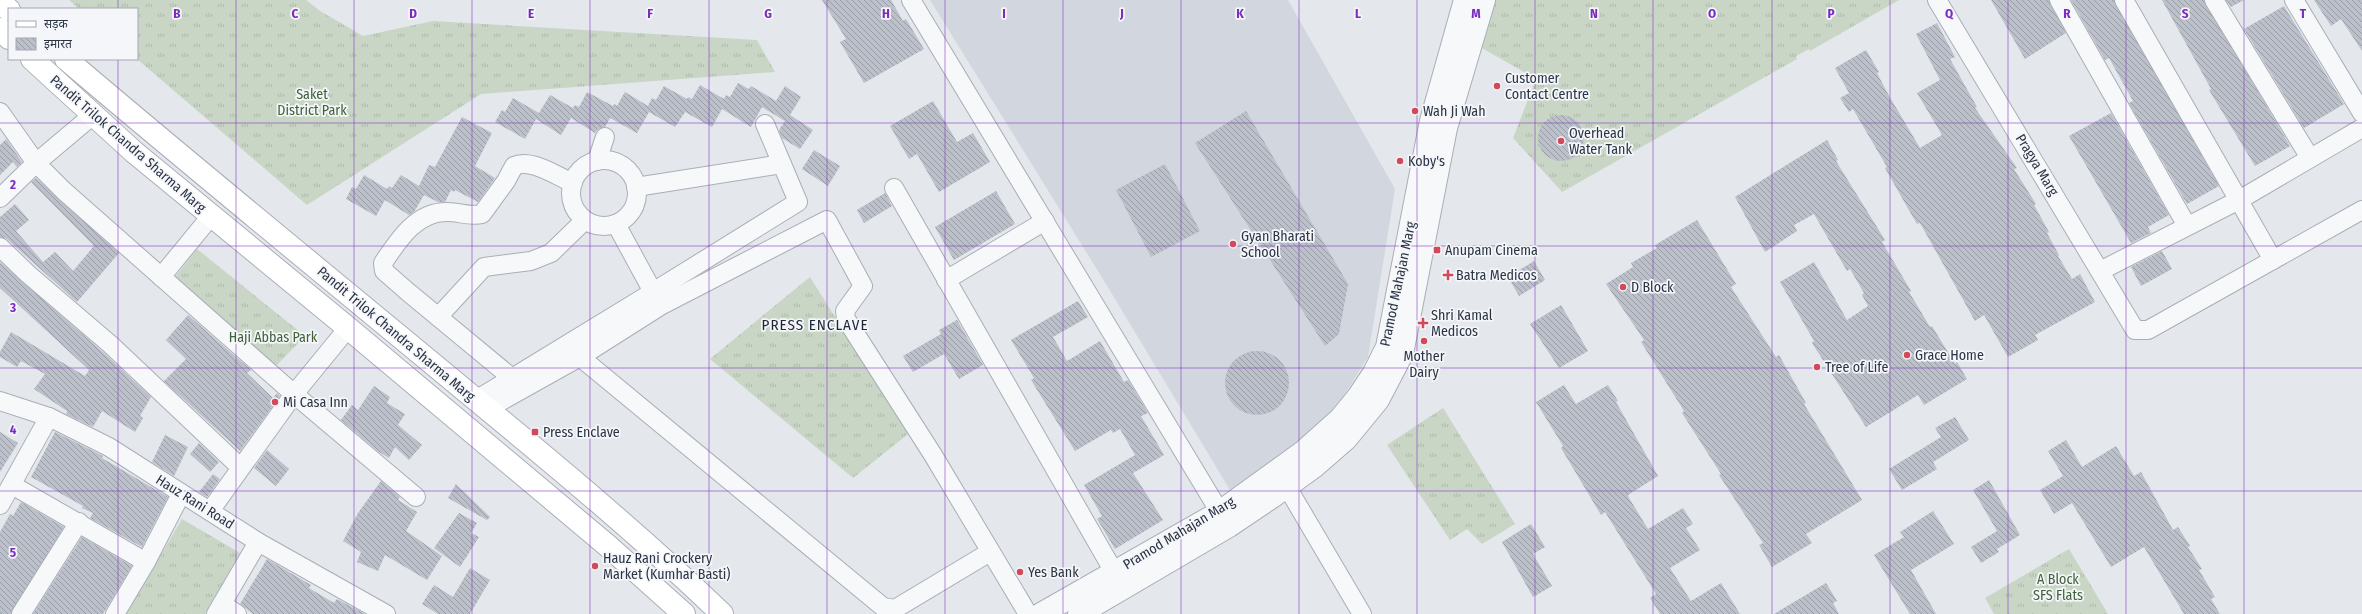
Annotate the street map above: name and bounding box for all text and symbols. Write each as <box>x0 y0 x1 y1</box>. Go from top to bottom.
text: B <box>173 6 181 21</box>
text: C <box>292 6 299 21</box>
text: D <box>409 6 417 21</box>
text: E <box>528 6 534 21</box>
text: F <box>647 6 653 21</box>
text: G <box>764 6 772 21</box>
text: H <box>882 6 890 21</box>
text: I <box>1002 6 1006 21</box>
text: J <box>1119 6 1124 21</box>
text: K <box>1236 6 1244 21</box>
text: L <box>1355 6 1361 21</box>
text: M <box>1471 6 1481 21</box>
text: N <box>1590 6 1598 21</box>
text: O <box>1708 6 1716 21</box>
text: P <box>1827 6 1835 21</box>
text: Q <box>1945 6 1954 21</box>
text: R <box>2063 6 2071 21</box>
text: S <box>2182 6 2189 21</box>
text: T <box>2300 6 2307 21</box>
legend <box>8 8 138 60</box>
text: सड़क <box>44 17 69 31</box>
text: इमारत <box>44 37 73 51</box>
place label: Customer Contact Centre <box>1505 70 1589 103</box>
street label: Pandit Trilok Chandra Sharma Marg <box>47 72 210 217</box>
marker: Customer Contact Centre <box>1492 81 1502 91</box>
park label: Saket District Park <box>277 86 347 119</box>
place label: Wah Ji Wah <box>1423 103 1486 120</box>
marker: Wah Ji Wah <box>1410 106 1420 116</box>
place label: Overhead Water Tank <box>1569 125 1632 158</box>
street label: Pragya Marg <box>2012 131 2062 199</box>
marker: Overhead Water Tank <box>1556 136 1566 146</box>
place label: Koby's <box>1408 153 1445 170</box>
marker: Koby's <box>1395 156 1405 166</box>
text: 2 <box>9 177 16 192</box>
street label: Pramod Mahajan Marg <box>1376 220 1420 348</box>
place label: Gyan Bharati School <box>1241 228 1314 261</box>
marker: Gyan Bharati School <box>1228 239 1238 249</box>
place label: Anupam Cinema <box>1445 242 1538 259</box>
marker: Anupam Cinema <box>1432 245 1442 255</box>
street label: Pandit Trilok Chandra Sharma Marg <box>314 263 479 405</box>
place label: Batra Medicos <box>1456 267 1537 284</box>
marker: Batra Medicos <box>1443 270 1453 280</box>
place label: D Block <box>1631 279 1674 296</box>
marker: D Block <box>1618 282 1628 292</box>
text: 3 <box>9 300 16 315</box>
place label: Shri Kamal Medicos <box>1431 307 1493 340</box>
district label: PRESS ENCLAVE <box>762 316 868 334</box>
marker: Shri Kamal Medicos <box>1418 318 1428 328</box>
park label: Haji Abbas Park <box>229 329 318 346</box>
marker: Mother Dairy <box>1419 336 1429 346</box>
place label: Grace Home <box>1915 347 1984 364</box>
place label: Mother Dairy <box>1403 348 1445 381</box>
marker: Grace Home <box>1902 350 1912 360</box>
place label: Tree of Life <box>1825 359 1888 376</box>
marker: Tree of Life <box>1812 362 1822 372</box>
place label: Mi Casa Inn <box>283 394 348 411</box>
marker: Mi Casa Inn <box>270 397 280 407</box>
text: 4 <box>10 422 17 437</box>
place label: Press Enclave <box>543 424 620 441</box>
marker: Press Enclave <box>530 427 540 437</box>
street label: Hauz Rani Road <box>153 471 237 533</box>
street label: Pramod Mahajan Marg <box>1120 493 1238 573</box>
text: 5 <box>10 545 16 560</box>
place label: Hauz Rani Crockery Market (Kumhar Basti) <box>603 550 730 583</box>
marker: Hauz Rani Crockery Market (Kumhar Basti) <box>590 561 600 571</box>
place label: Yes Bank <box>1028 564 1079 581</box>
marker: Yes Bank <box>1015 567 1025 577</box>
park label: A Block SFS Flats <box>2033 571 2083 604</box>

